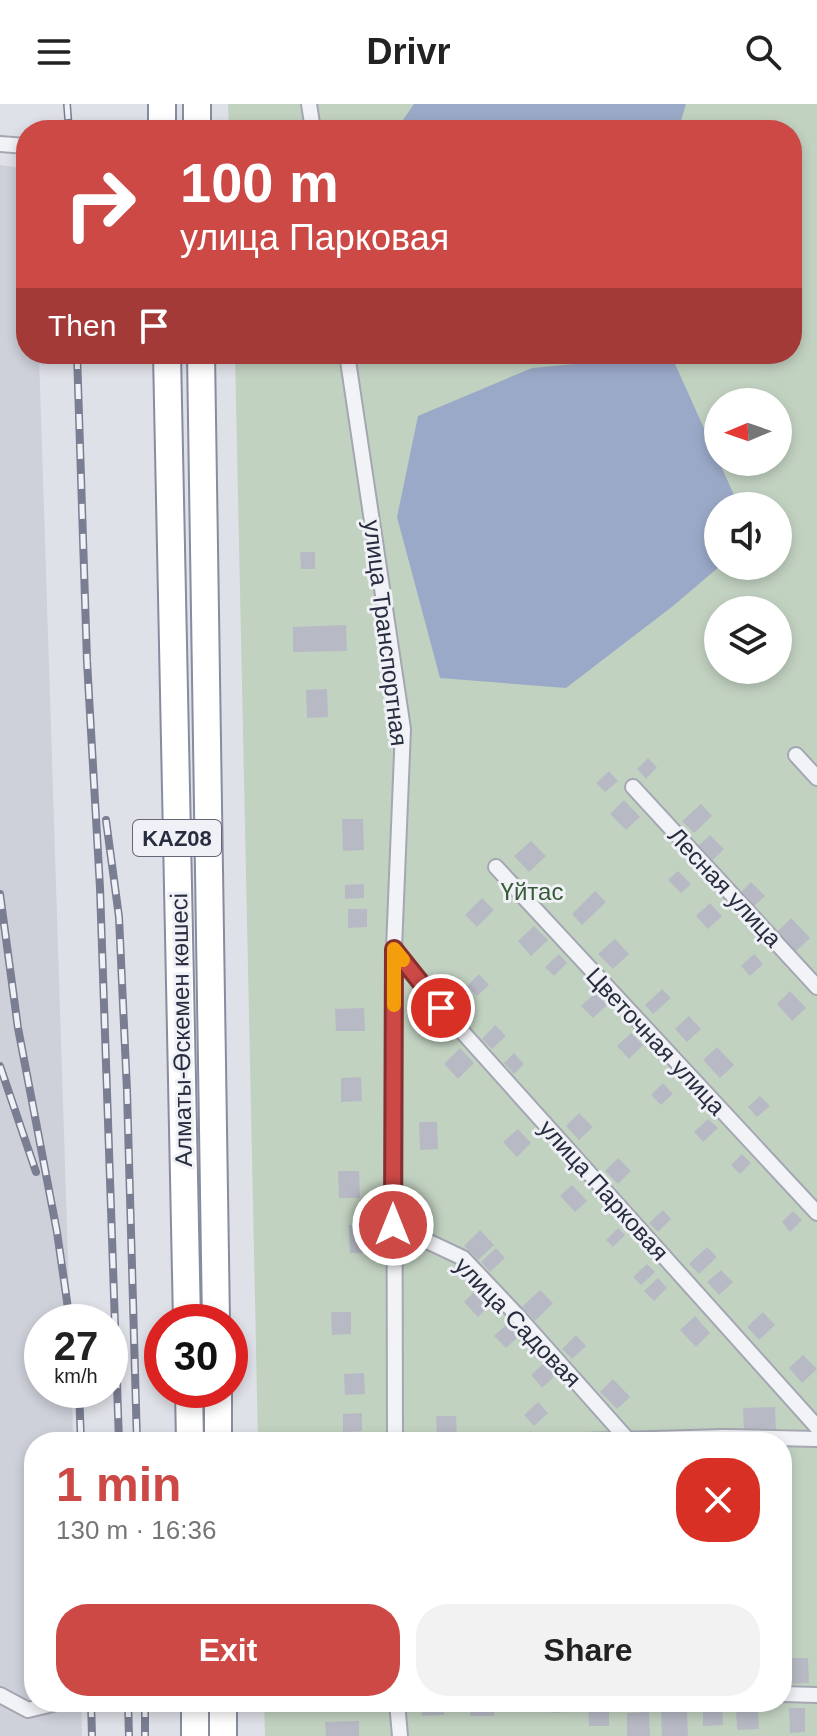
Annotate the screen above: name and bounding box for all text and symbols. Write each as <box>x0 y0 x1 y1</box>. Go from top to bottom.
icon: menu <box>32 30 76 74</box>
icon: search <box>741 30 785 74</box>
text: Drivr <box>366 31 451 72</box>
text: 100 m <box>180 151 339 214</box>
icon: right <box>48 152 152 256</box>
text: улица Парковая <box>180 217 449 258</box>
icon: arrive <box>132 304 176 348</box>
text: Then <box>48 309 116 342</box>
north arrow <box>704 388 792 476</box>
map controls <box>704 388 792 684</box>
button: sound <box>704 492 792 580</box>
street label: улица Транспортная <box>359 518 413 748</box>
button: layers <box>704 596 792 684</box>
road number: KAZ08 <box>133 820 221 856</box>
street label: Лесная улица <box>663 822 788 953</box>
park label: Үйтас <box>501 878 563 905</box>
street label: Алматы-Өскемен көшесі <box>165 893 197 1167</box>
street label: Цветочная улица <box>581 962 731 1121</box>
pin <box>407 974 475 1042</box>
icon: arrive <box>419 986 463 1030</box>
street label: улица Парковая <box>534 1114 674 1266</box>
position arrow <box>351 1183 435 1267</box>
street label: улица Садовая <box>449 1252 587 1392</box>
speed limit sign: 30 <box>144 1304 248 1408</box>
text: 27 <box>54 1324 98 1368</box>
text: km/h <box>54 1365 98 1387</box>
text: 1 min <box>56 1458 181 1511</box>
button: close <box>676 1458 760 1542</box>
text: 130 m · 16:36 <box>56 1515 216 1545</box>
button: Exit <box>56 1604 400 1696</box>
button: Share <box>416 1604 760 1696</box>

